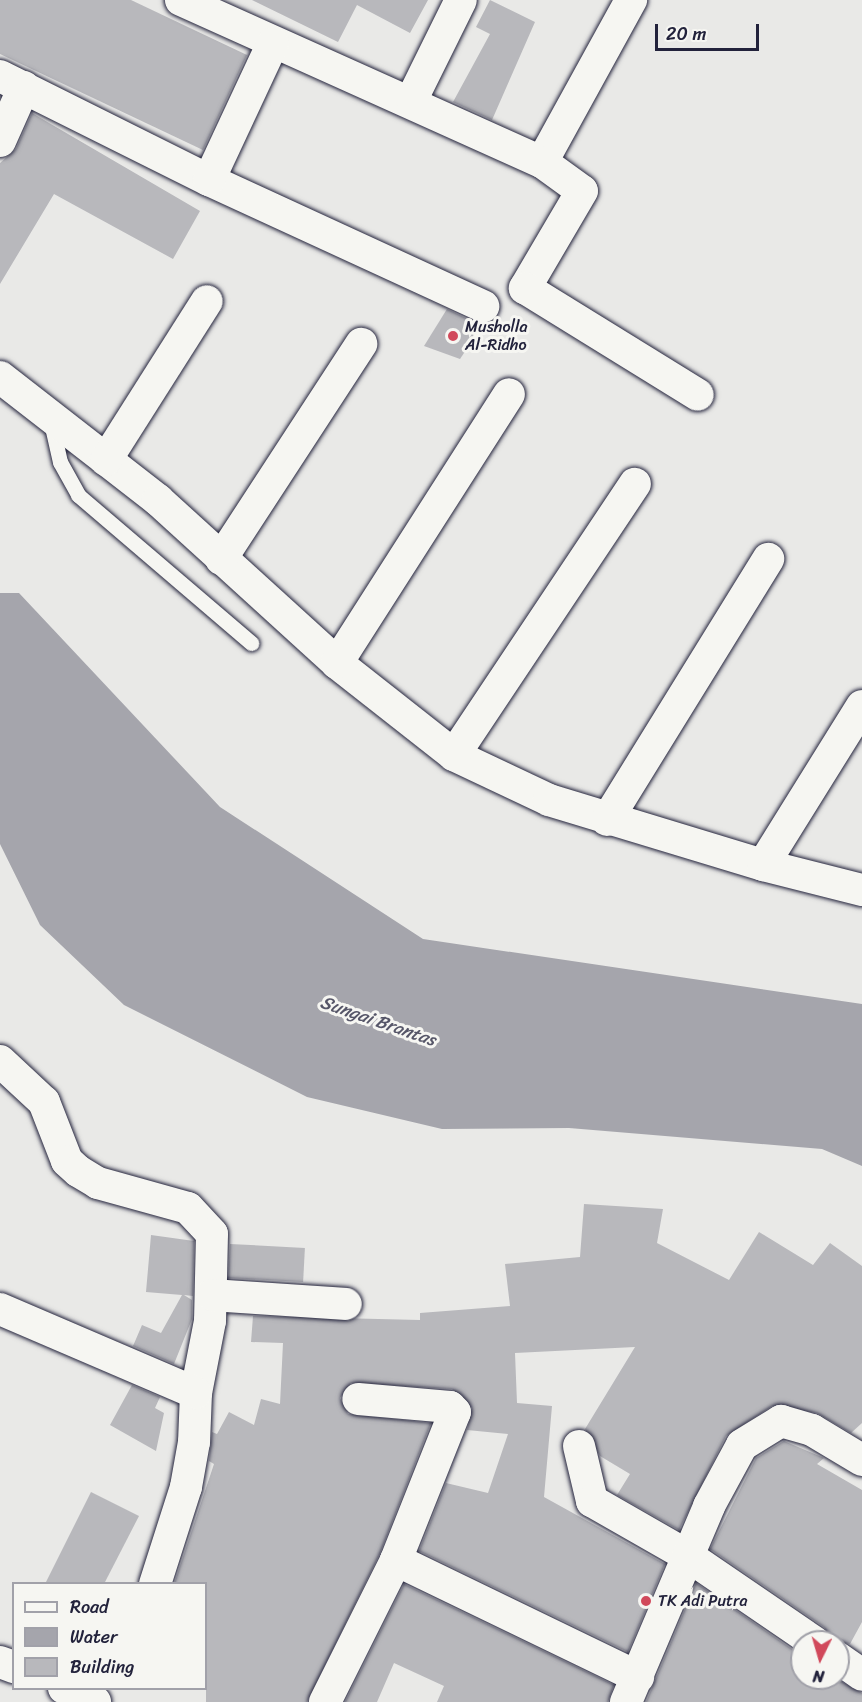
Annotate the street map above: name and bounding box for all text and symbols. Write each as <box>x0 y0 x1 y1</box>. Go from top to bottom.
scale bar <box>658 12 762 50</box>
text: 20 m <box>666 18 706 50</box>
place label: Musholla Al-Ridho <box>465 317 528 355</box>
marker: Musholla Al-Ridho <box>446 329 460 343</box>
water label: Sungai Brantas <box>318 991 438 1051</box>
legend <box>12 1582 207 1690</box>
text: Road <box>70 1591 109 1623</box>
place label: TK Adi Putra <box>658 1591 748 1611</box>
marker: TK Adi Putra <box>639 1594 653 1608</box>
text: Water <box>70 1621 117 1653</box>
north arrow <box>790 1630 850 1690</box>
text: Building <box>70 1651 134 1683</box>
text: N <box>812 1662 825 1691</box>

